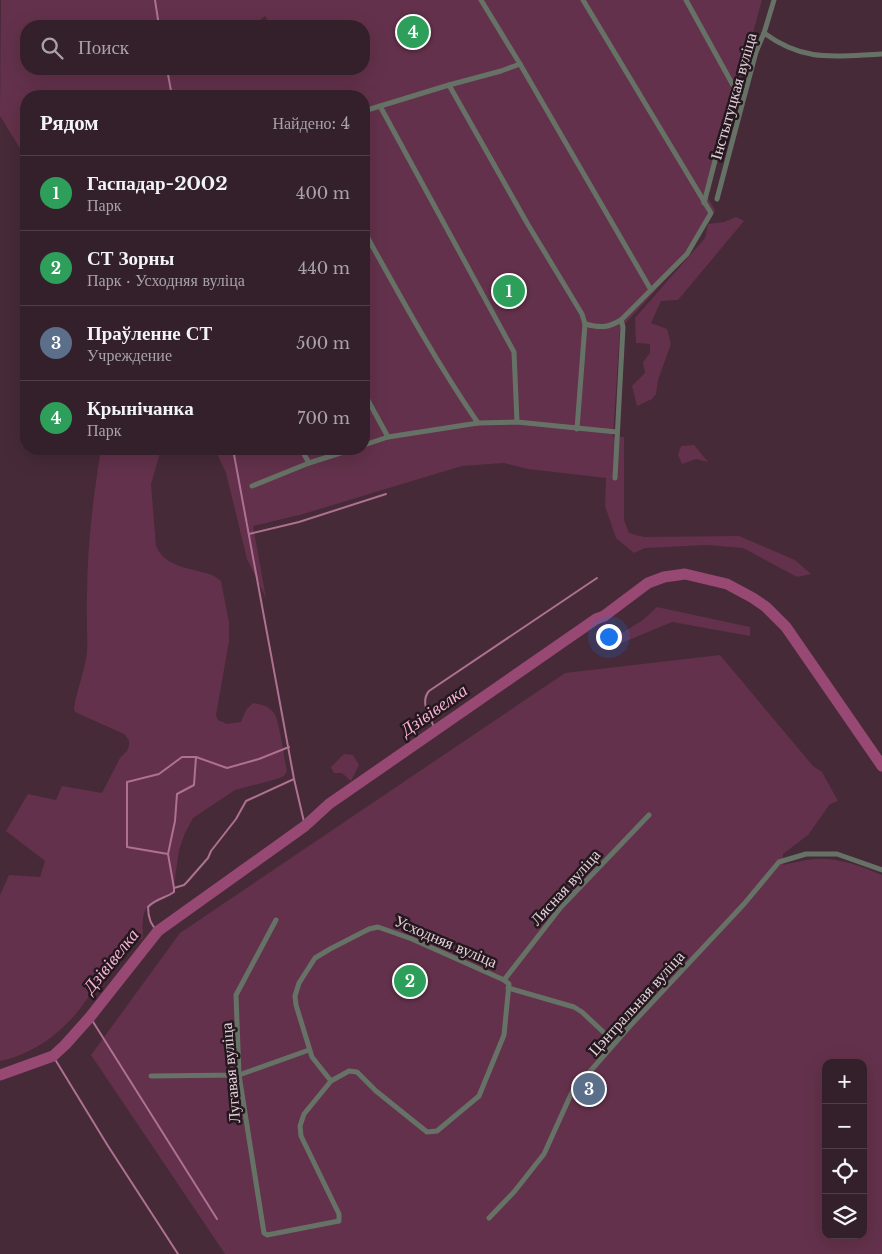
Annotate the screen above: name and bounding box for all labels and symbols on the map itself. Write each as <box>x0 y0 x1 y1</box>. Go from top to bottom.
pin: 4 <box>397 13 429 51</box>
street label: Інстытуцкая вуліца <box>705 30 761 162</box>
pin: 1 <box>493 272 525 310</box>
your location <box>596 624 622 650</box>
water label: Дзівівелка <box>395 679 472 742</box>
street label: Лясная вуліца <box>526 845 604 929</box>
street label: Усходняя вуліца <box>392 910 500 972</box>
water label: Дзівівелка <box>77 924 144 999</box>
street label: Цэнтральная вуліца <box>583 946 689 1060</box>
pin: 2 <box>394 962 426 1000</box>
street label: Лугавая вуліца <box>216 1022 244 1124</box>
pin: 3 <box>573 1070 605 1108</box>

